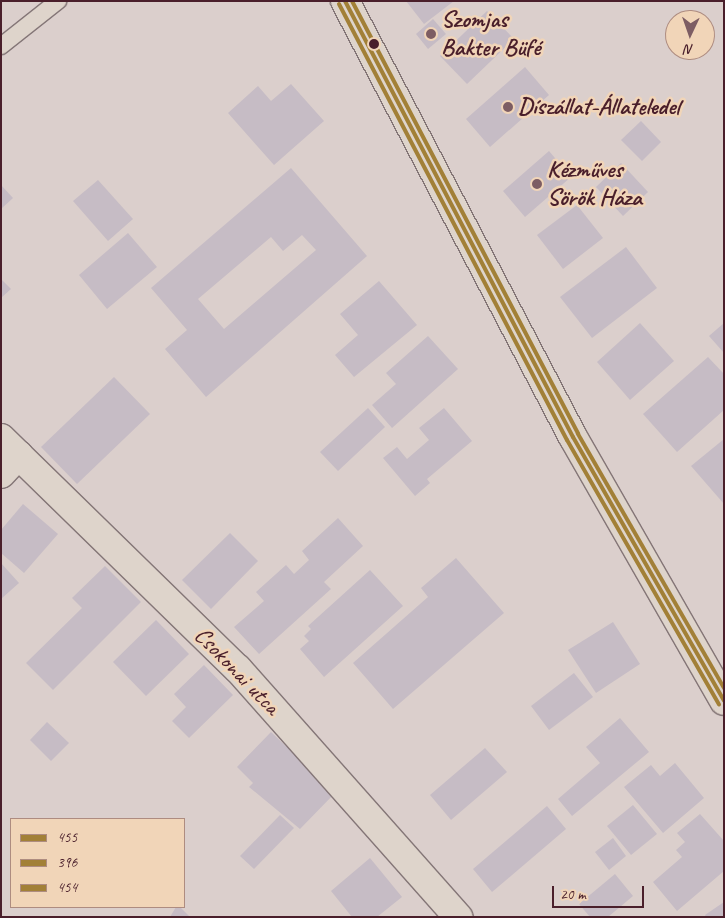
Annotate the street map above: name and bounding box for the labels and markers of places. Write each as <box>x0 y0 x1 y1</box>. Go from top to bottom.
place label: Szomjas Bakter Büfé <box>441 6 540 62</box>
marker: Szomjas Bakter Büfé <box>425 28 437 40</box>
unlabelled marker <box>369 39 379 49</box>
place label: Díszállat-Állateledel <box>518 93 680 121</box>
marker: Díszállat-Állateledel <box>502 101 514 113</box>
place label: Kézműves Sörök Háza <box>547 156 642 212</box>
marker: Kézműves Sörök Háza <box>531 178 543 190</box>

